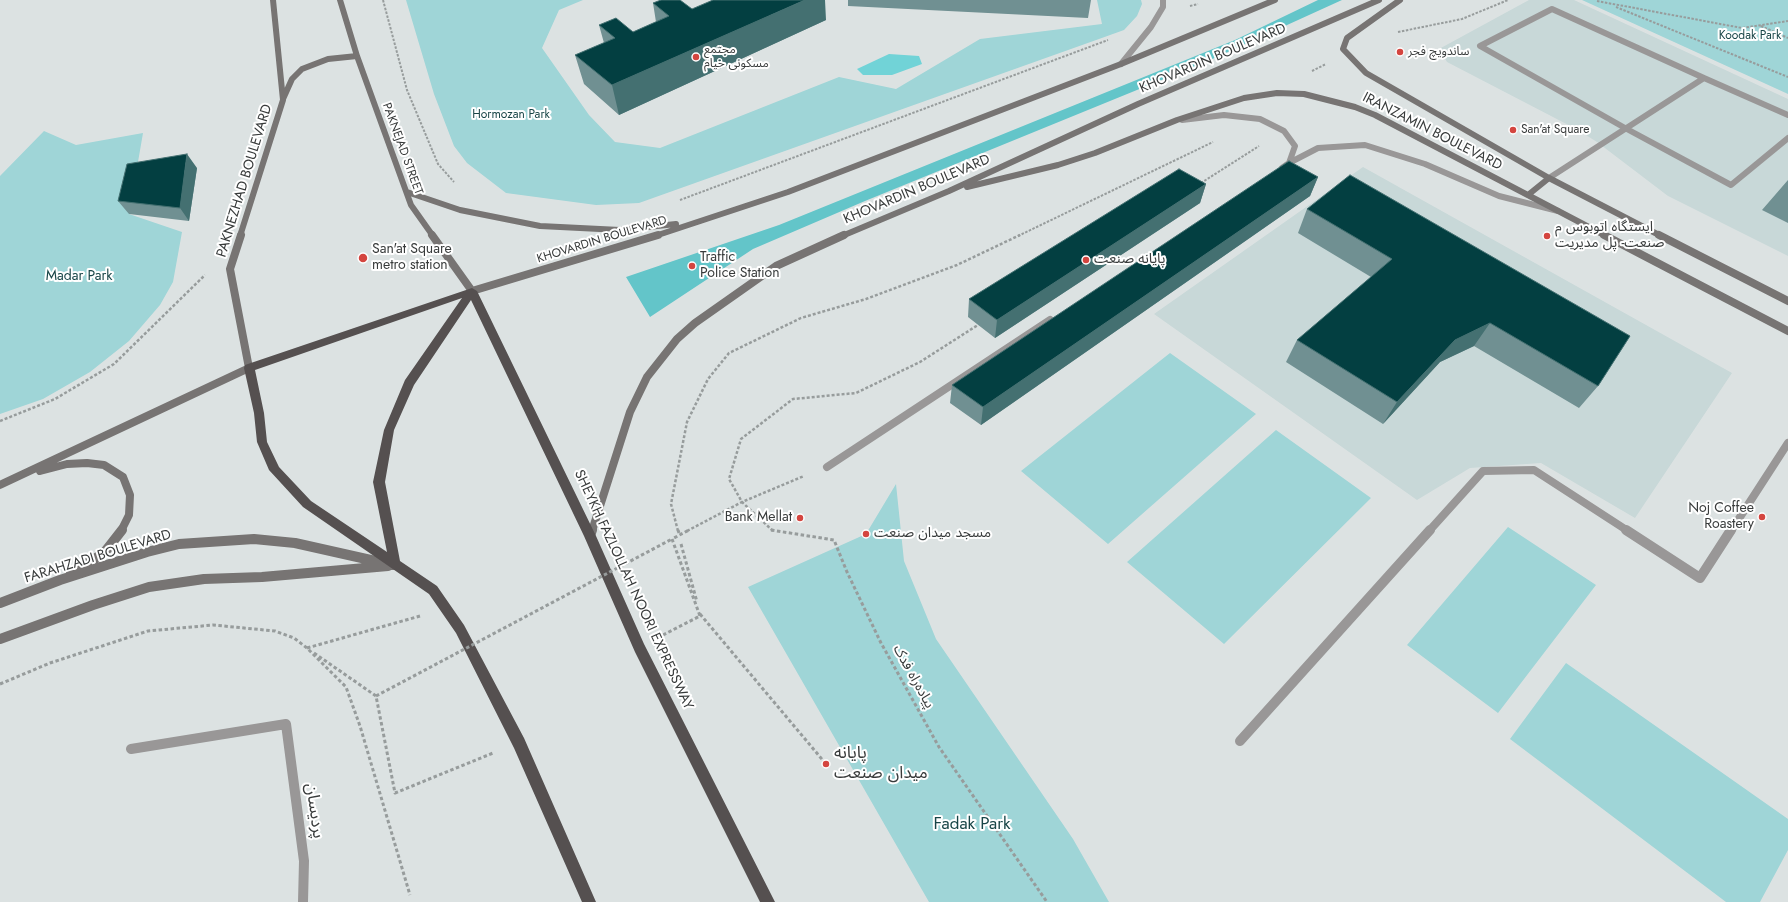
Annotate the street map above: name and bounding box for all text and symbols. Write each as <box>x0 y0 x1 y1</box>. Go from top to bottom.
street label: KHOVARDIN BOULEVARD <box>1137 20 1289 98</box>
park label: Koodak Park <box>1719 29 1781 43</box>
place label: مجتمع مسکونی خیام <box>704 43 769 71</box>
place label: ساندویچ فجر <box>1408 45 1469 59</box>
marker: ساندویچ فجر <box>1395 47 1405 57</box>
marker: مجتمع مسکونی خیام <box>691 52 701 62</box>
street label: IRANZAMIN BOULEVARD <box>1360 90 1504 174</box>
street label: PAKNEJAD STREET <box>379 101 425 197</box>
street label: PAKNEZHAD BOULEVARD <box>214 102 276 260</box>
park label: Hormozan Park <box>472 108 550 122</box>
place label: San'at Square <box>1521 123 1589 137</box>
marker: San'at Square <box>1508 125 1518 135</box>
street label: KHOVARDIN BOULEVARD <box>841 151 993 229</box>
street label: KHOVARDIN BOULEVARD <box>535 213 669 267</box>
place label: ایستگاه اتوبوس م صنعت- پل مدیریت <box>1555 220 1664 252</box>
marker: ایستگاه اتوبوس م صنعت- پل مدیریت <box>1542 231 1552 241</box>
place label: San'at Square metro station <box>372 242 452 274</box>
place label: Traffic Police Station <box>700 250 780 282</box>
marker: San'at Square metro station <box>357 252 369 264</box>
place label: پایانه صنعت <box>1094 252 1165 268</box>
marker: پایانه صنعت <box>1081 255 1091 265</box>
marker: Traffic Police Station <box>687 261 697 271</box>
park label: Madar Park <box>46 269 112 285</box>
street label: SHEYKH FAZLOLLAH NOORI EXPRESSWAY <box>570 467 696 713</box>
place label: Noj Coffee Roastery <box>1688 501 1754 534</box>
place label: Bank Mellat <box>725 510 792 526</box>
marker: Noj Coffee Roastery <box>1757 512 1767 522</box>
marker: Bank Mellat <box>795 513 805 523</box>
place label: مسجد میدان صنعت <box>874 526 991 542</box>
street label: FARAHZADI BOULEVARD <box>23 527 173 587</box>
marker: مسجد میدان صنعت <box>861 529 871 539</box>
street label: پیاده‌راه فدک <box>889 642 937 712</box>
place label: پایانه میدان صنعت <box>834 744 928 784</box>
marker: پایانه میدان صنعت <box>821 759 831 769</box>
street label: پردیسان <box>300 782 328 840</box>
park label: Fadak Park <box>934 815 1010 835</box>

